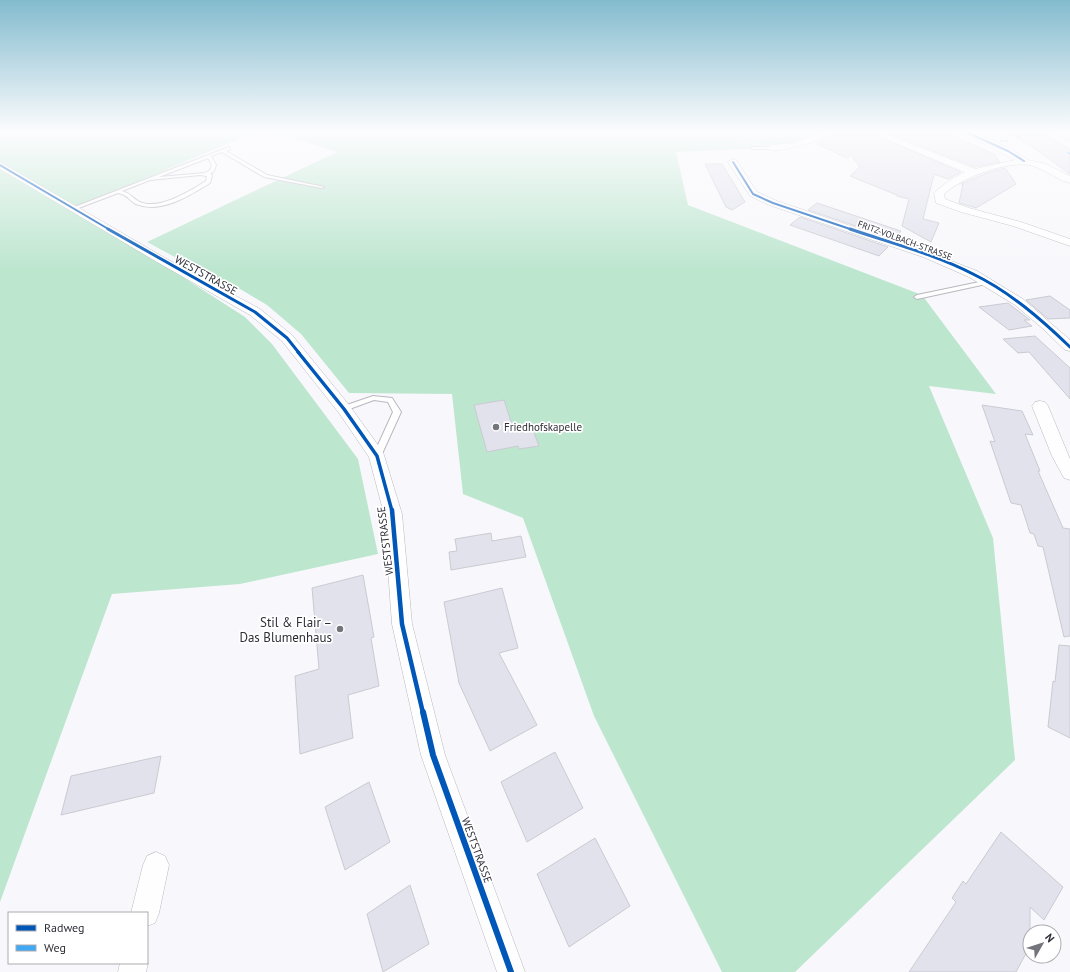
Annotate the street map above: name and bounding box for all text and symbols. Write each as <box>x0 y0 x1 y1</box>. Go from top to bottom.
street label: FRITZ-VOLBACH-STRASSE <box>856 218 954 262</box>
street label: WESTSTRASSE <box>172 252 240 298</box>
place label: Friedhofskapelle <box>504 420 582 434</box>
marker: Friedhofskapelle <box>491 422 501 432</box>
street label: WESTSTRASSE <box>374 506 396 576</box>
place label: Stil & Flair – Das Blumenhaus <box>239 614 332 646</box>
marker: Stil & Flair – Das Blumenhaus <box>335 624 345 634</box>
street label: WESTSTRASSE <box>459 815 495 885</box>
legend <box>8 912 148 964</box>
text: Radweg <box>44 920 85 935</box>
north arrow <box>1022 924 1062 964</box>
text: N <box>1042 930 1057 945</box>
text: Weg <box>44 940 66 955</box>

